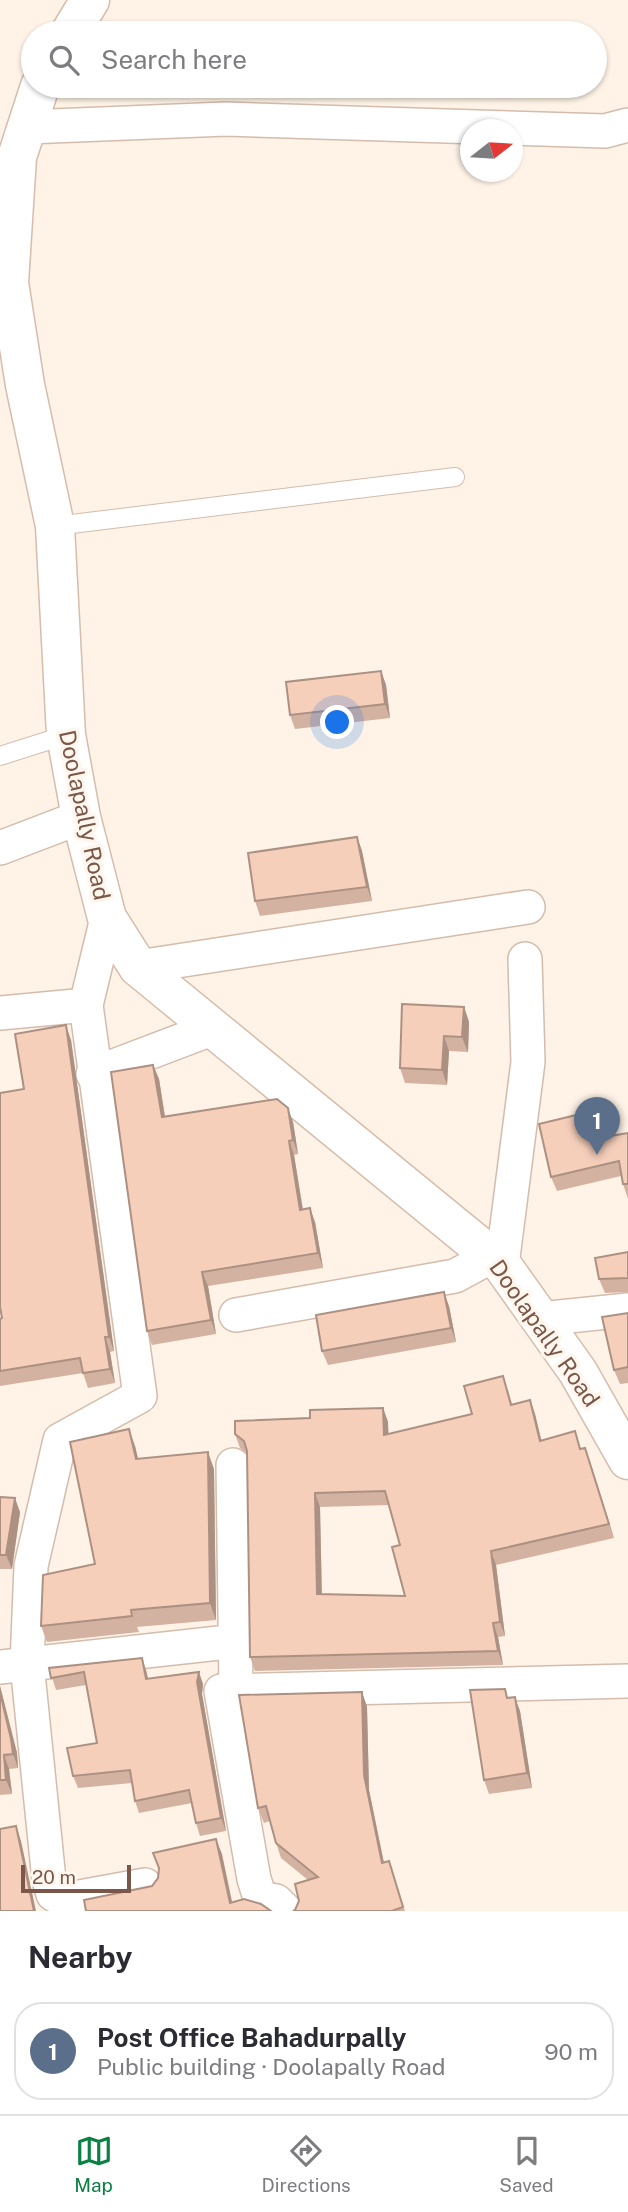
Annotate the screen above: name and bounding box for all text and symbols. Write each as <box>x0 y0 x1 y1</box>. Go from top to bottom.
search box <box>21 21 607 98</box>
icon: search <box>45 41 83 79</box>
text: Search here <box>101 44 247 75</box>
north arrow <box>460 119 523 182</box>
your location <box>320 705 354 739</box>
street label: Doolapally Road <box>54 727 116 903</box>
pin: 1 <box>574 1097 620 1155</box>
street label: Doolapally Road <box>484 1254 606 1412</box>
scale bar <box>21 1862 131 1894</box>
text: 20 m <box>32 1866 76 1888</box>
text: Nearby <box>28 1939 132 1975</box>
text: Post Office Bahadurpally <box>97 2022 407 2053</box>
text: 1 <box>48 2038 58 2065</box>
text: 90 m <box>544 2038 598 2065</box>
text: Public building · Doolapally Road <box>97 2053 446 2080</box>
tab: Map <box>74 2132 113 2196</box>
tab: Directions <box>261 2132 351 2196</box>
tab: Saved <box>499 2132 554 2196</box>

